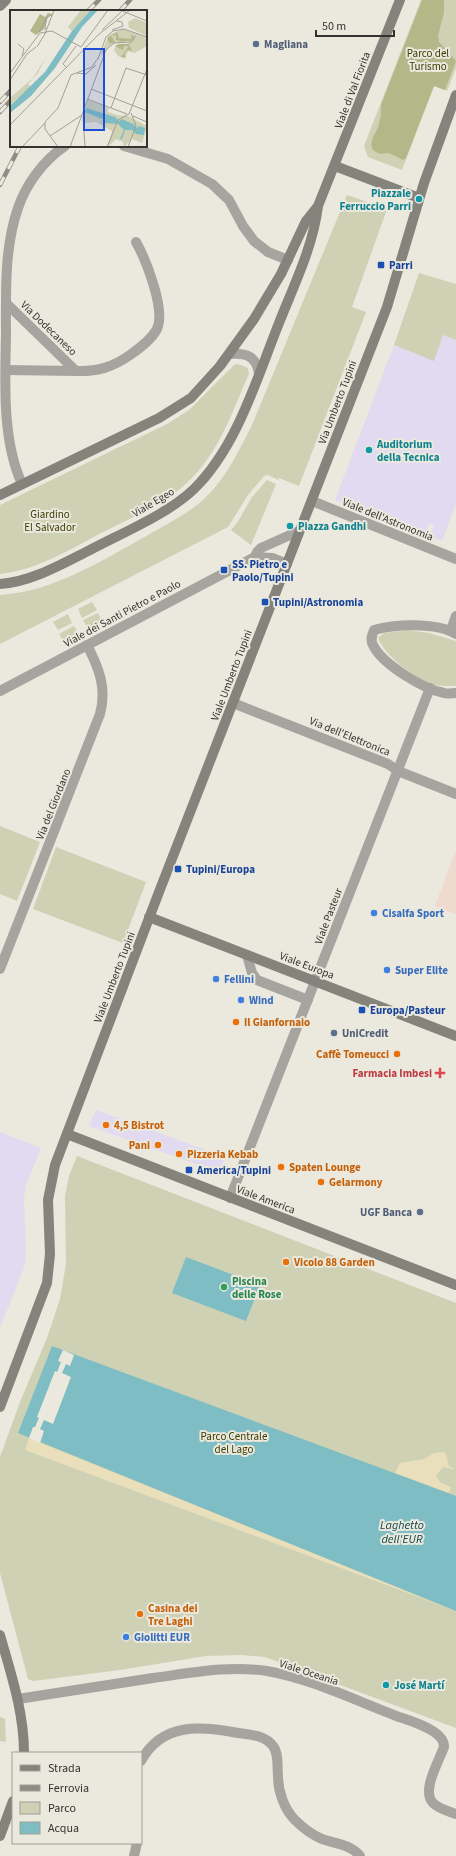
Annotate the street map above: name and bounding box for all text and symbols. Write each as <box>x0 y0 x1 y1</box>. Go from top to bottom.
inset map <box>10 10 147 147</box>
scale bar <box>316 12 394 38</box>
text: 50 m <box>322 18 346 35</box>
place label: Magliana <box>264 37 308 52</box>
marker: Magliana <box>251 39 261 49</box>
park label: Parco del Turismo <box>407 46 449 74</box>
street label: Viale di Val Fiorita <box>331 50 374 131</box>
place label: Piazzale Ferruccio Parri <box>340 186 411 214</box>
marker: Piazzale Ferruccio Parri <box>414 194 424 204</box>
place label: Parri <box>389 258 413 273</box>
marker: Parri <box>376 260 386 270</box>
street label: Via Dodecaneso <box>17 298 80 359</box>
street label: Via Umberto Tupini <box>315 358 360 446</box>
place label: Auditorium della Tecnica <box>376 437 440 465</box>
marker: Auditorium della Tecnica <box>364 445 374 455</box>
street label: Viale Egeo <box>129 484 177 521</box>
street label: Viale dell'Astronomia <box>340 494 436 545</box>
park label: Giardino El Salvador <box>24 507 76 535</box>
place label: Piazza Gandhi <box>298 519 366 534</box>
marker: Piazza Gandhi <box>285 521 295 531</box>
place label: SS. Pietro e Paolo/Tupini <box>232 557 294 585</box>
marker: SS. Pietro e Paolo/Tupini <box>219 565 229 575</box>
street label: Viale dei Santi Pietro e Paolo <box>61 576 183 651</box>
place label: Tupini/Astronomia <box>273 595 363 610</box>
marker: Tupini/Astronomia <box>260 597 270 607</box>
street label: Viale Umberto Tupini <box>207 627 256 723</box>
street label: Via dell'Elettronica <box>307 713 393 760</box>
street label: Via del Giordano <box>32 766 75 842</box>
place label: Tupini/Europa <box>186 862 255 877</box>
marker: Tupini/Europa <box>173 864 183 874</box>
street label: Viale Pasteur <box>311 886 346 946</box>
place label: Cisalfa Sport <box>382 906 445 921</box>
marker: Cisalfa Sport <box>369 908 379 918</box>
street label: Viale Umberto Tupini <box>90 929 139 1025</box>
street label: Viale Europa <box>277 948 336 983</box>
place label: Super Elite <box>395 963 448 978</box>
marker: Super Elite <box>382 965 392 975</box>
place label: Fellini <box>224 972 254 987</box>
marker: Fellini <box>211 974 221 984</box>
place label: Wind <box>249 993 274 1008</box>
marker: Wind <box>236 995 246 1005</box>
place label: Europa/Pasteur <box>370 1003 446 1018</box>
marker: Europa/Pasteur <box>357 1005 367 1015</box>
place label: Il Gianfornaio <box>244 1015 310 1030</box>
marker: Il Gianfornaio <box>231 1017 241 1027</box>
place label: UniCredit <box>342 1026 389 1041</box>
marker: UniCredit <box>329 1028 339 1038</box>
place label: Caffè Tomeucci <box>316 1047 389 1062</box>
marker: Caffè Tomeucci <box>392 1049 402 1059</box>
place label: Farmacia Imbesi <box>352 1066 432 1081</box>
marker: Farmacia Imbesi <box>435 1068 445 1078</box>
place label: 4,5 Bistrot <box>114 1118 165 1133</box>
marker: 4,5 Bistrot <box>101 1120 111 1130</box>
place label: Pani <box>129 1138 150 1153</box>
marker: Pani <box>153 1140 163 1150</box>
place label: Pizzeria Kebab <box>187 1147 258 1162</box>
marker: Pizzeria Kebab <box>174 1149 184 1159</box>
place label: Spaten Lounge <box>289 1160 361 1175</box>
marker: Spaten Lounge <box>276 1162 286 1172</box>
place label: America/Tupini <box>196 1163 271 1178</box>
marker: America/Tupini <box>184 1165 194 1175</box>
place label: Gelarmony <box>329 1175 383 1190</box>
marker: Gelarmony <box>316 1177 326 1187</box>
street label: Viale America <box>234 1181 297 1218</box>
place label: UGF Banca <box>360 1205 412 1220</box>
marker: UGF Banca <box>415 1207 425 1217</box>
place label: Vicolo 88 Garden <box>293 1255 375 1270</box>
marker: Vicolo 88 Garden <box>281 1257 291 1267</box>
place label: Piscina delle Rose <box>232 1274 282 1302</box>
marker: Piscina delle Rose <box>219 1282 229 1292</box>
park label: Parco Centrale del Lago <box>201 1429 268 1457</box>
water label: Laghetto dell'EUR <box>380 1517 424 1548</box>
place label: Casina dei Tre Laghi <box>148 1601 197 1629</box>
marker: Casina dei Tre Laghi <box>135 1609 145 1619</box>
place label: Giolitti EUR <box>134 1630 190 1645</box>
marker: Giolitti EUR <box>121 1632 131 1642</box>
street label: Viale Oceania <box>277 1656 340 1689</box>
place label: José Martí <box>394 1678 445 1693</box>
marker: José Martí <box>381 1680 391 1690</box>
legend <box>12 1752 142 1844</box>
text: Strada <box>48 1760 81 1777</box>
text: Ferrovia <box>48 1780 89 1797</box>
text: Parco <box>48 1800 76 1817</box>
text: Acqua <box>48 1820 79 1837</box>

